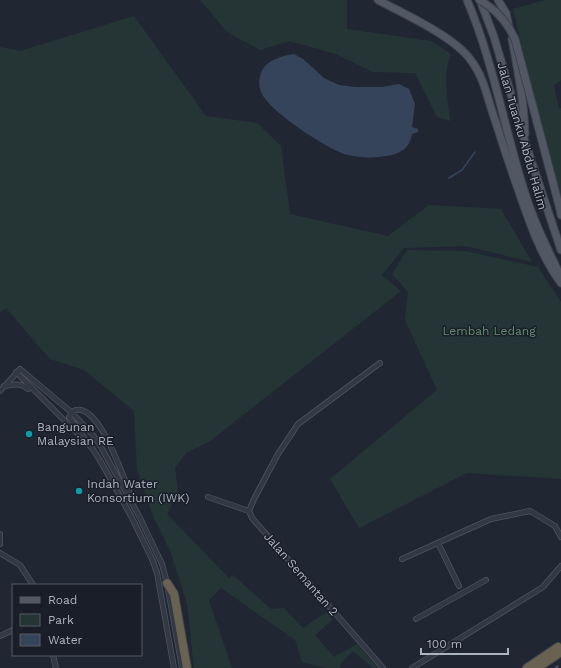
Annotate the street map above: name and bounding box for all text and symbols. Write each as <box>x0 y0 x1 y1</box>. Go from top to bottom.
street label: Jalan Tuanku Abdul Halim <box>494 61 550 211</box>
park label: Lembah Ledang <box>442 324 536 338</box>
place label: Bangunan Malaysian RE <box>37 420 114 448</box>
marker: Bangunan Malaysian RE <box>24 429 34 439</box>
place label: Indah Water Konsortium (IWK) <box>87 477 189 505</box>
marker: Indah Water Konsortium (IWK) <box>74 486 84 496</box>
street label: Jalan Semantan 2 <box>261 529 341 619</box>
legend <box>12 584 142 656</box>
text: Road <box>48 593 77 607</box>
text: Park <box>48 613 74 627</box>
scale bar <box>421 630 508 656</box>
text: Water <box>48 633 83 647</box>
text: 100 m <box>427 637 462 651</box>

